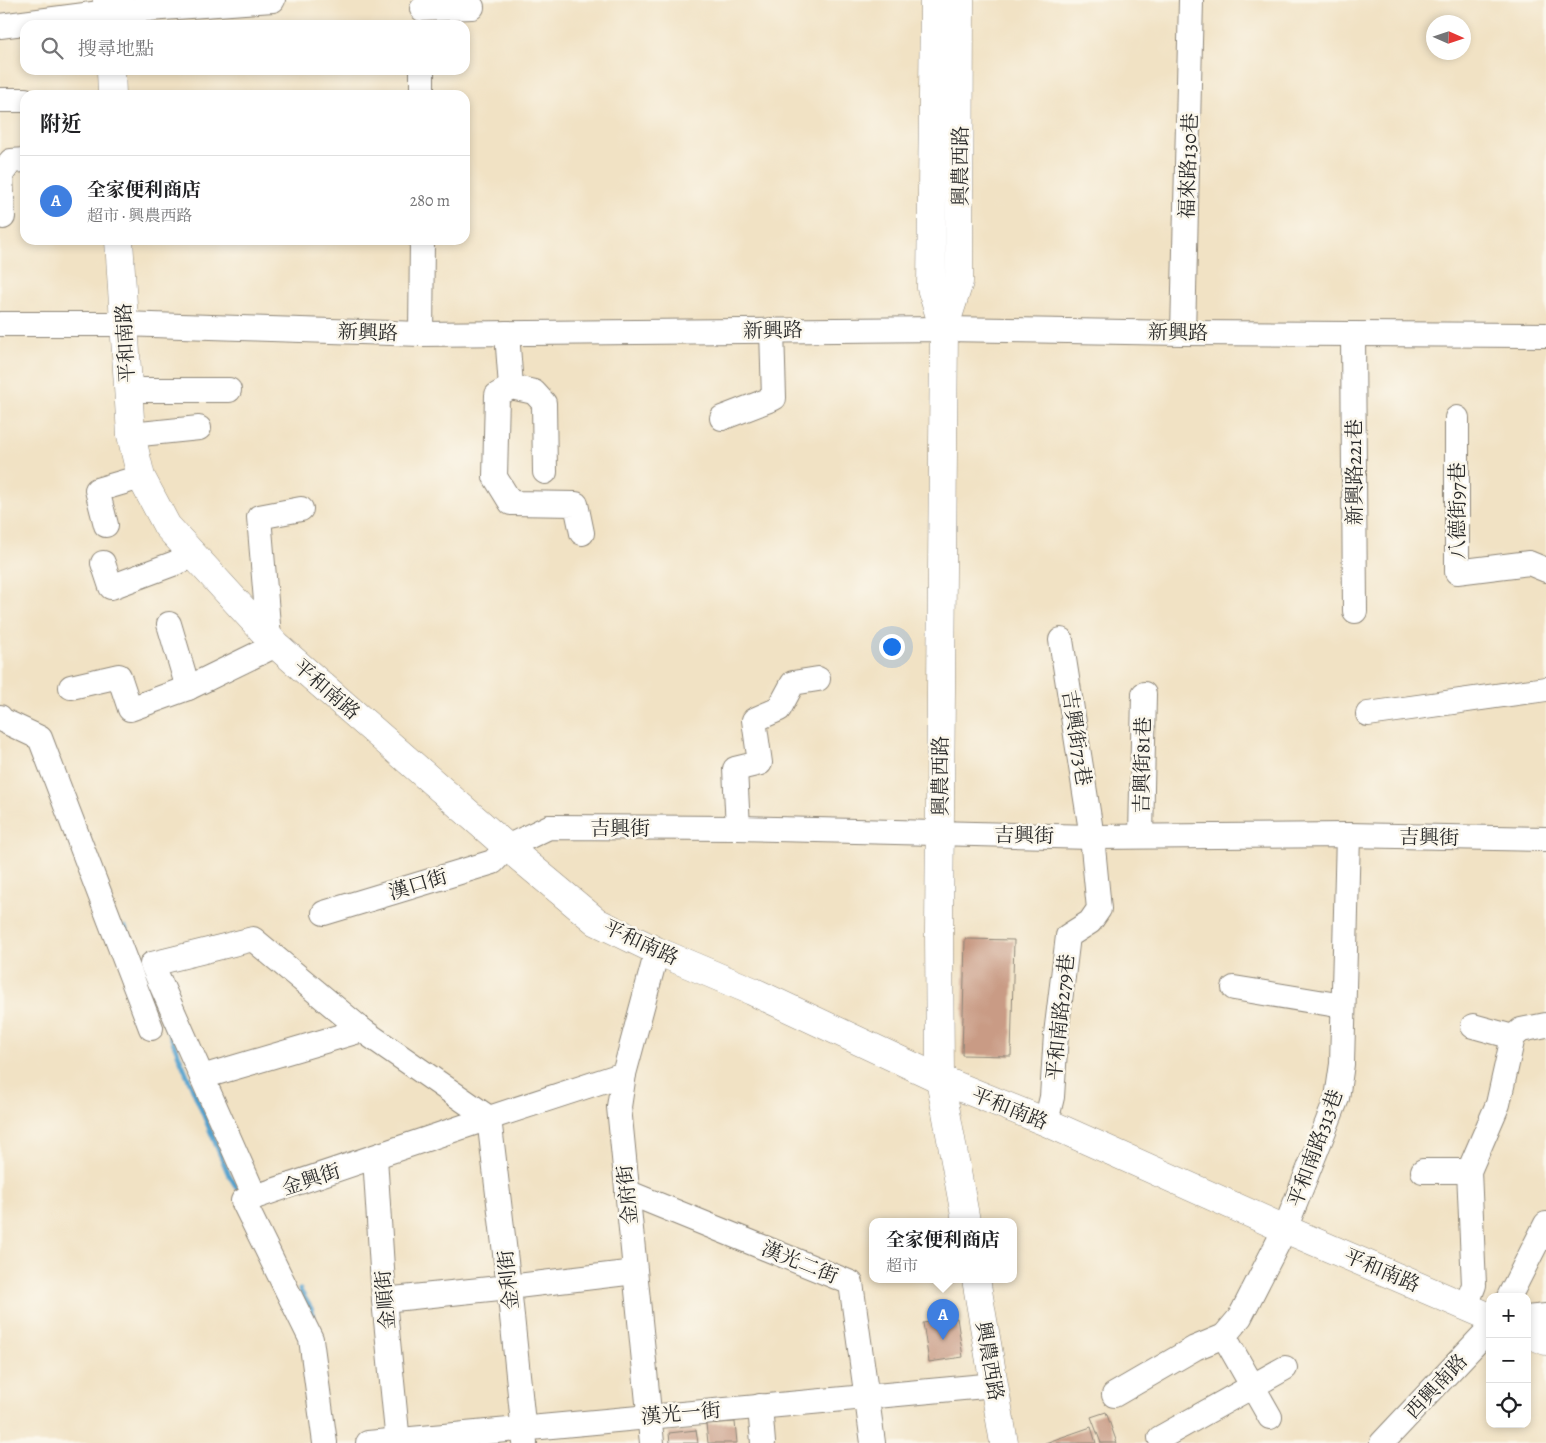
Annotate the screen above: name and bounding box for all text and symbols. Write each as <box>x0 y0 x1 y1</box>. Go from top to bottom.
north arrow <box>1426 15 1471 60</box>
search box <box>20 20 470 75</box>
icon: search <box>38 34 66 62</box>
text: 搜尋地點 <box>78 36 154 62</box>
text: 附近 <box>40 110 82 138</box>
street label: 福來路130巷 <box>1173 113 1204 219</box>
street label: 興農西路 <box>947 126 974 206</box>
text: 全家便利商店 <box>87 177 201 203</box>
text: A <box>51 190 61 212</box>
text: 280 m <box>410 190 450 212</box>
text: 超市 · 興農西路 <box>87 205 193 227</box>
street label: 平和南路 <box>110 302 141 384</box>
street label: 新興路 <box>743 316 803 345</box>
street label: 新興路 <box>338 318 398 347</box>
street label: 新興路 <box>1148 318 1208 347</box>
street label: 新興路221巷 <box>1341 419 1368 525</box>
street label: 八德街97巷 <box>1444 462 1471 560</box>
your location <box>879 634 905 660</box>
street label: 平和南路 <box>288 653 366 726</box>
street label: 吉興街73巷 <box>1056 688 1097 788</box>
street label: 吉興街81巷 <box>1128 717 1157 814</box>
street label: 興農西路 <box>927 736 954 816</box>
street label: 吉興街 <box>590 815 650 842</box>
street label: 吉興街 <box>994 821 1054 850</box>
street label: 吉興街 <box>1399 823 1459 852</box>
street label: 漢口街 <box>386 863 451 906</box>
street label: 平和南路 <box>599 913 683 972</box>
street label: 平和南路279巷 <box>1040 952 1081 1082</box>
street label: 平和南路 <box>968 1081 1052 1136</box>
street label: 平和南路313巷 <box>1282 1086 1349 1211</box>
street label: 金興街 <box>278 1157 344 1202</box>
street label: 金府街 <box>611 1164 644 1226</box>
popup <box>869 1218 1017 1283</box>
text: 全家便利商店 <box>886 1227 1000 1253</box>
street label: 漢光二街 <box>758 1235 842 1290</box>
street label: 平和南路 <box>1340 1242 1424 1299</box>
street label: 金利街 <box>492 1249 525 1311</box>
text: 超市 <box>886 1255 918 1277</box>
street label: 金順街 <box>369 1269 402 1331</box>
map controls <box>1486 1293 1531 1428</box>
button: + <box>1486 1293 1531 1338</box>
pin: A <box>927 1299 959 1340</box>
street label: 興農西路 <box>969 1319 1010 1403</box>
button: − <box>1486 1338 1531 1383</box>
street label: 西興南路 <box>1399 1348 1474 1425</box>
button: locate <box>1486 1383 1531 1428</box>
street label: 漢光一街 <box>640 1397 722 1430</box>

